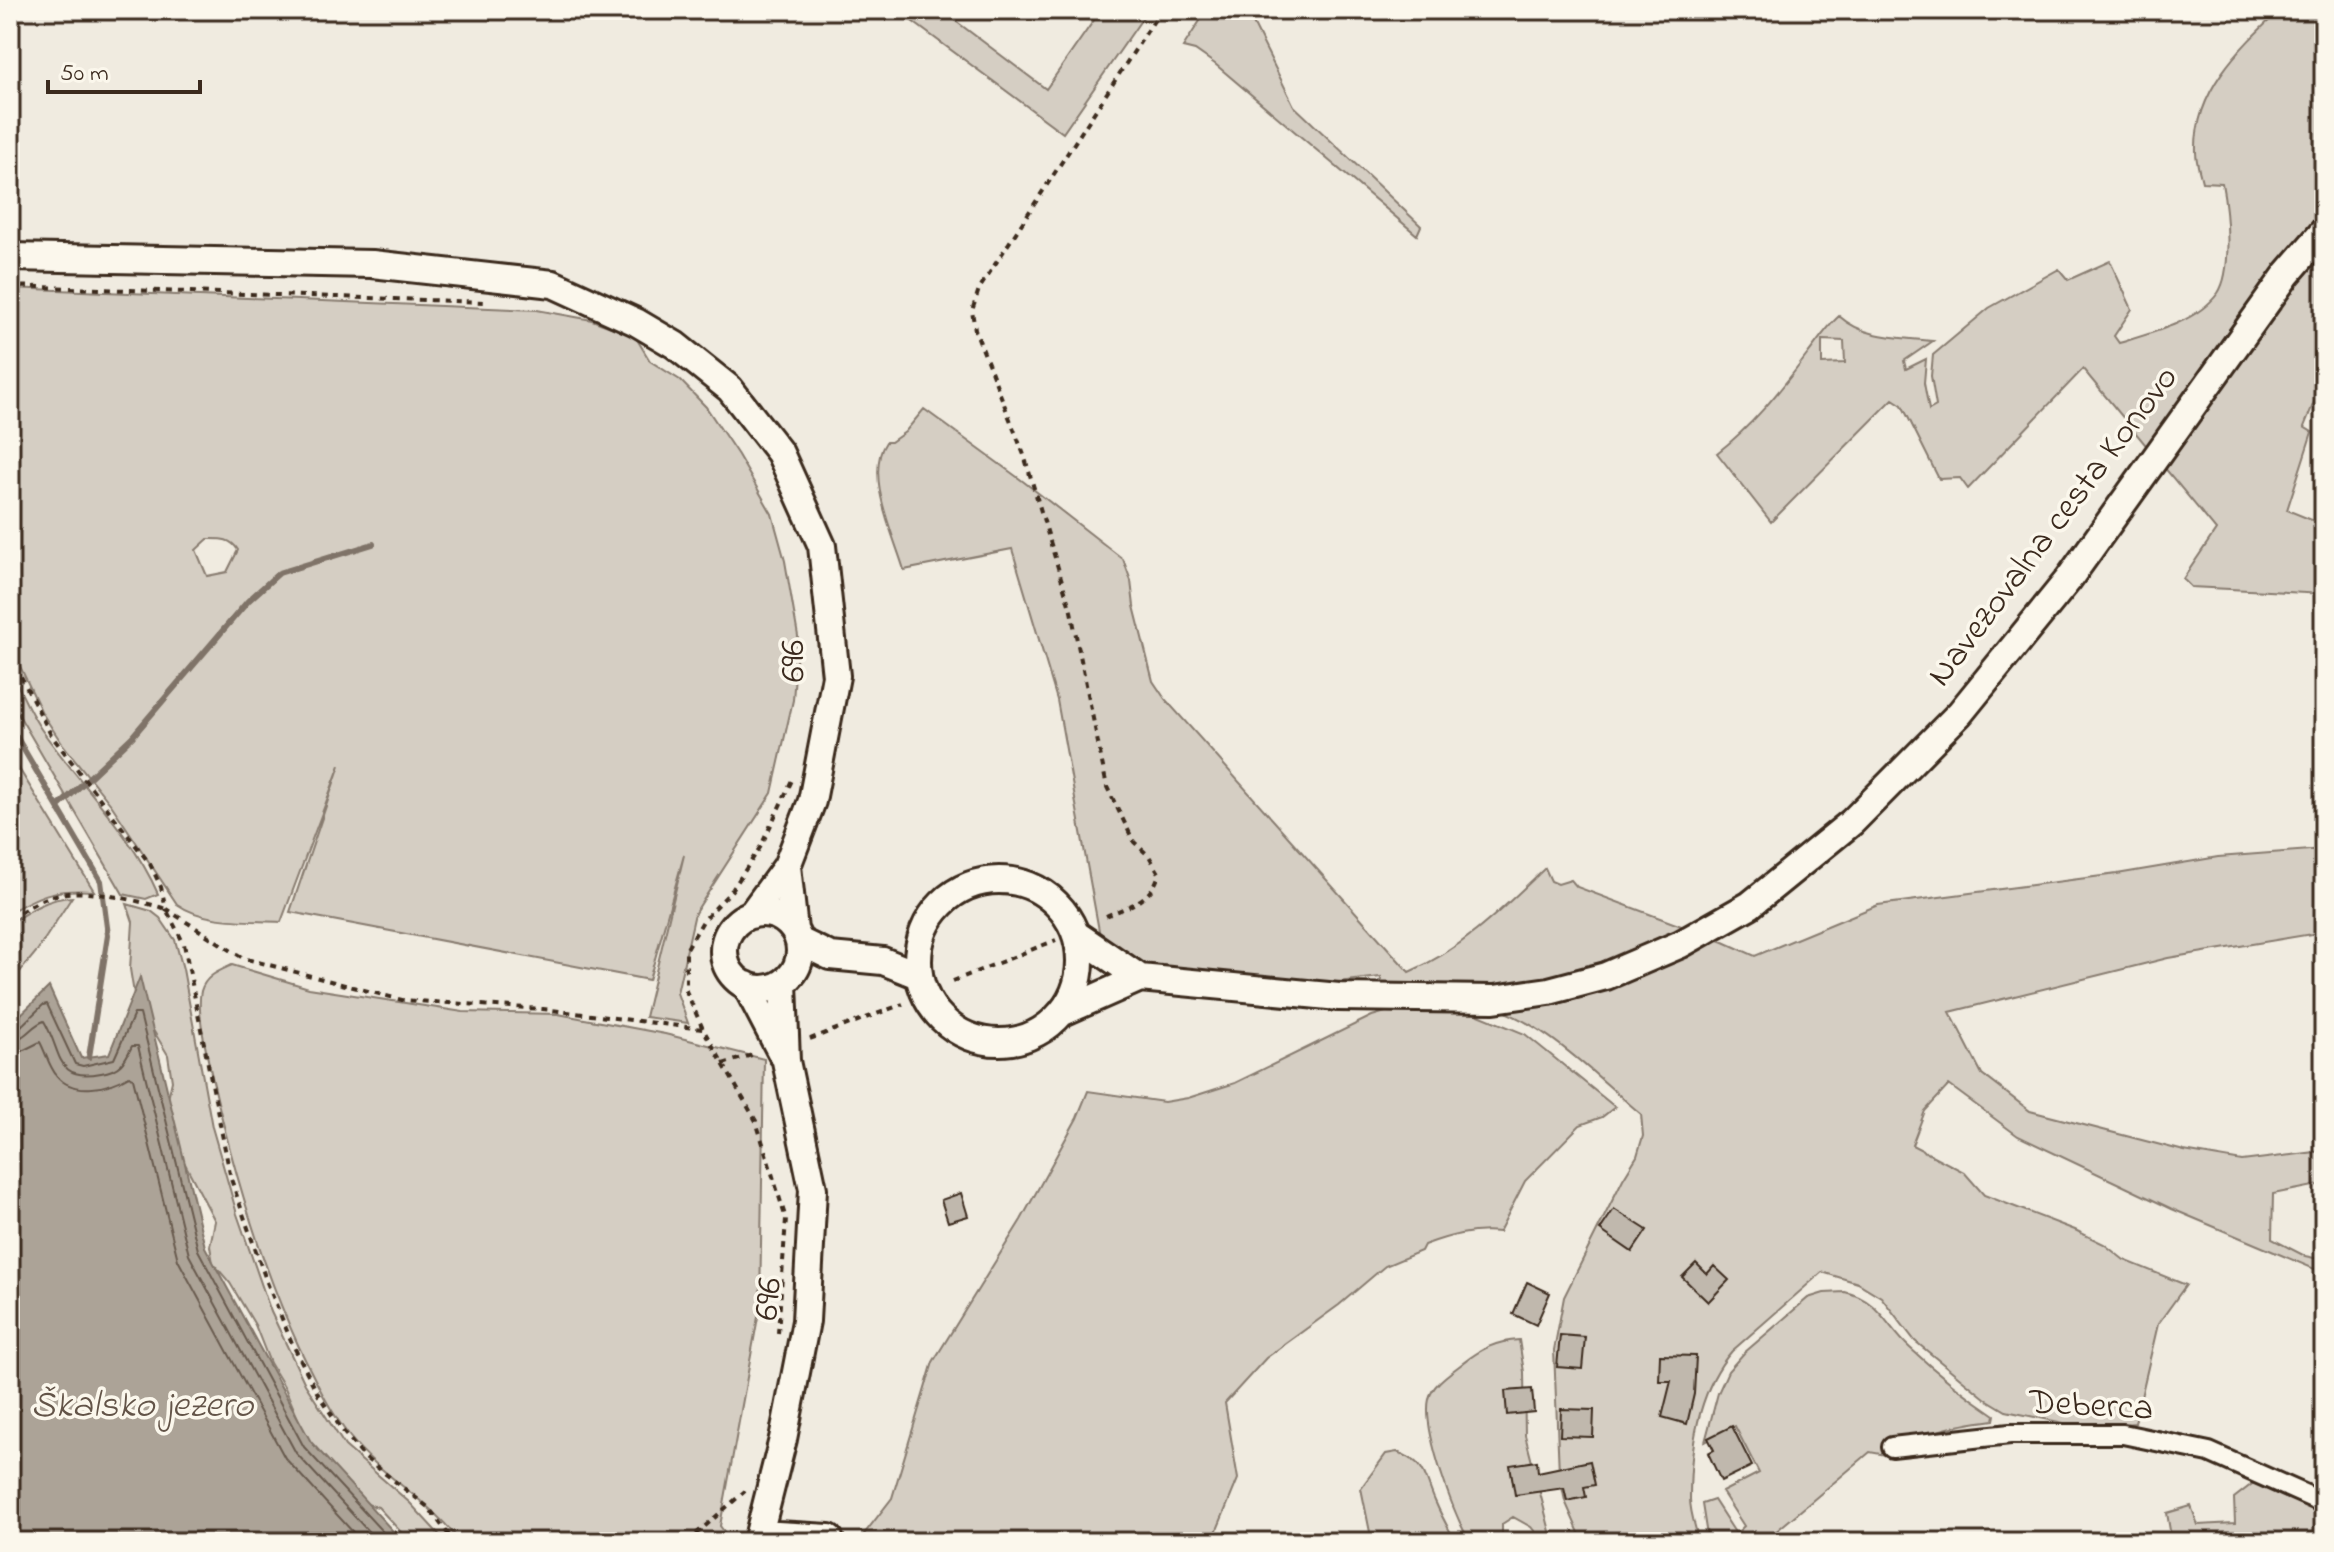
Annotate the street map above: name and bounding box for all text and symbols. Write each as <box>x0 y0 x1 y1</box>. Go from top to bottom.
scale bar <box>48 44 200 94</box>
text: 50 m <box>60 57 109 92</box>
street label: Navezovalna cesta Konovo <box>1915 355 2193 699</box>
street label: 696 <box>768 639 822 683</box>
street label: 696 <box>742 1275 798 1322</box>
street label: Deberca <box>2027 1377 2154 1437</box>
water label: Škalsko jezero <box>31 1379 254 1435</box>

